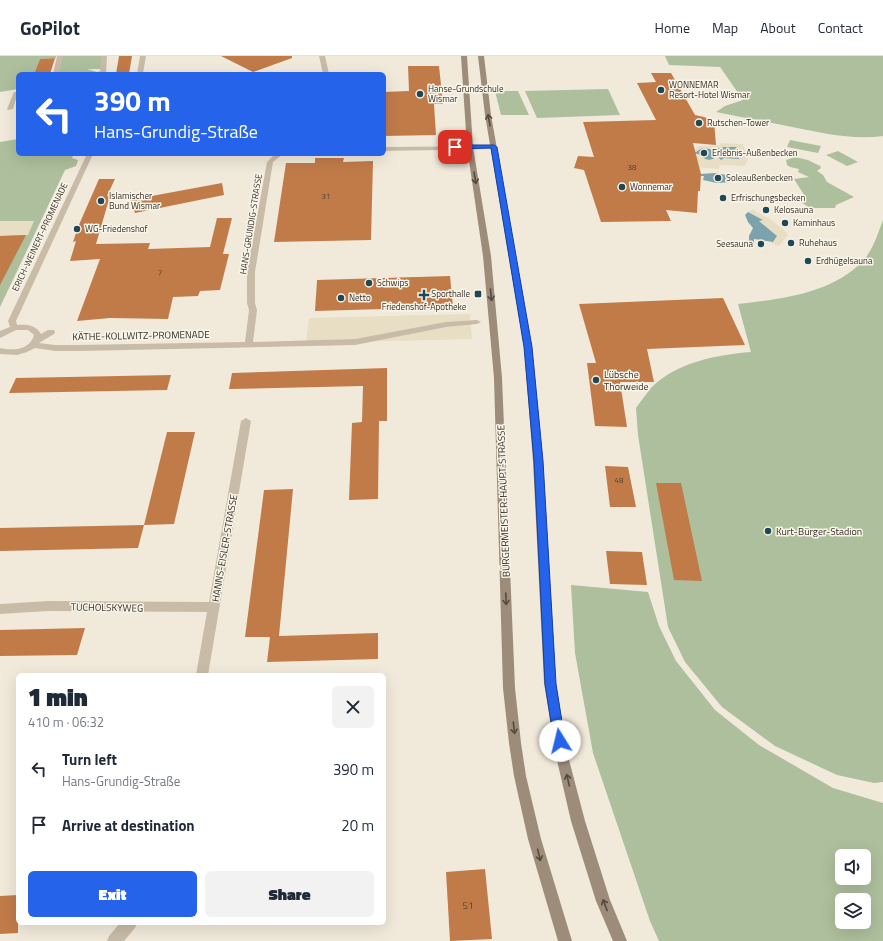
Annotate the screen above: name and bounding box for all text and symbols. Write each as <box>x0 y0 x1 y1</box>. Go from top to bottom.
text: GoPilot <box>20 13 80 42</box>
text: Home <box>655 17 690 38</box>
text: Map <box>712 17 738 38</box>
text: About <box>760 17 796 38</box>
text: Contact <box>818 17 863 38</box>
place label: WONNEMAR Resort-Hotel Wismar <box>669 78 750 101</box>
text: 390 m <box>94 79 171 122</box>
place label: Hanse-Grundschule Wismar <box>428 82 504 105</box>
marker: WONNEMAR Resort-Hotel Wismar <box>656 85 666 95</box>
icon: left <box>28 88 80 140</box>
marker: Hanse-Grundschule Wismar <box>415 89 425 99</box>
one-way arrow <box>485 114 493 127</box>
place label: Rutschen-Tower <box>707 116 769 129</box>
text: Hans-Grundig-Straße <box>94 118 258 145</box>
marker: Rutschen-Tower <box>694 118 704 128</box>
pin <box>438 130 472 164</box>
icon: arrive <box>444 136 466 158</box>
place label: Erlebnis-Außenbecken <box>712 146 798 159</box>
marker: Erlebnis-Außenbecken <box>699 148 709 158</box>
house number: 38 <box>628 161 637 173</box>
place label: Soleaußenbecken <box>726 171 793 184</box>
one-way arrow <box>471 172 479 185</box>
street label: HANS-GRUNDIG-STRASSE <box>236 173 265 275</box>
marker: Soleaußenbecken <box>713 173 723 183</box>
street label: ERICH-WEINERT-PROMENADE <box>9 180 71 293</box>
place label: Wonnemar <box>630 180 672 193</box>
marker: Wonnemar <box>617 182 627 192</box>
place label: Islamischer Bund Wismar <box>109 189 160 212</box>
house number: 31 <box>322 190 330 202</box>
place label: Erfrischungsbecken <box>731 191 805 204</box>
marker: Erfrischungsbecken <box>718 193 728 203</box>
marker: Islamischer Bund Wismar <box>96 196 106 206</box>
place label: Kelosauna <box>774 203 814 216</box>
marker: Kelosauna <box>761 205 771 215</box>
place label: Kaminhaus <box>793 216 835 229</box>
marker: Kaminhaus <box>780 218 790 228</box>
place label: WG-Friedenshof <box>85 222 148 235</box>
marker: WG-Friedenshof <box>72 224 82 234</box>
place label: Ruhehaus <box>799 236 837 249</box>
place label: Seesauna <box>716 237 753 250</box>
marker: Ruhehaus <box>786 238 796 248</box>
marker: Seesauna <box>756 239 766 249</box>
place label: Erdhügelsauna <box>816 254 873 267</box>
marker: Erdhügelsauna <box>803 256 813 266</box>
house number: 7 <box>158 266 162 278</box>
place label: Schwips <box>377 276 408 289</box>
marker: Schwips <box>364 278 374 288</box>
place label: Sporthalle <box>431 287 470 300</box>
one-way arrow <box>487 288 495 301</box>
marker: Sporthalle <box>473 289 483 299</box>
marker: Friedenshof-Apotheke <box>419 290 429 300</box>
place label: Netto <box>349 291 371 304</box>
marker: Netto <box>336 293 346 303</box>
place label: Friedenshof-Apotheke <box>382 300 467 313</box>
street label: KÄTHE-KOLLWITZ-PROMENADE <box>72 327 210 344</box>
place label: Lübsche Thorweide <box>604 367 649 394</box>
marker: Lübsche Thorweide <box>591 375 601 385</box>
street label: BÜRGERMEISTER-HAUPT-STRASSE <box>493 424 514 577</box>
house number: 48 <box>615 474 624 486</box>
street label: HANNS-EISLER-STRASSE <box>208 493 241 603</box>
place label: Kurt-Bürger-Stadion <box>776 524 862 539</box>
marker: Kurt-Bürger-Stadion <box>763 526 773 536</box>
one-way arrow <box>502 592 510 605</box>
street label: TUCHOLSKYWEG <box>71 599 143 616</box>
text: 1 min <box>28 679 88 715</box>
button: close <box>332 686 374 728</box>
text: 410 m · 06:32 <box>28 712 104 732</box>
position arrow <box>539 720 581 762</box>
one-way arrow <box>510 721 518 734</box>
text: Turn left <box>62 748 117 771</box>
icon: left <box>28 758 50 780</box>
text: 390 m <box>333 758 374 781</box>
text: Hans-Grundig-Straße <box>62 771 180 791</box>
one-way arrow <box>564 774 571 787</box>
icon: arrive <box>28 814 50 836</box>
text: Arrive at destination <box>62 814 195 837</box>
text: 20 m <box>341 814 374 837</box>
one-way arrow <box>536 849 544 862</box>
map controls <box>835 849 871 929</box>
button: sound <box>835 849 871 885</box>
button: Exit <box>28 871 197 917</box>
button: Share <box>205 871 374 917</box>
button: layers <box>835 893 871 929</box>
house number: 51 <box>462 898 474 913</box>
one-way arrow <box>601 899 609 911</box>

